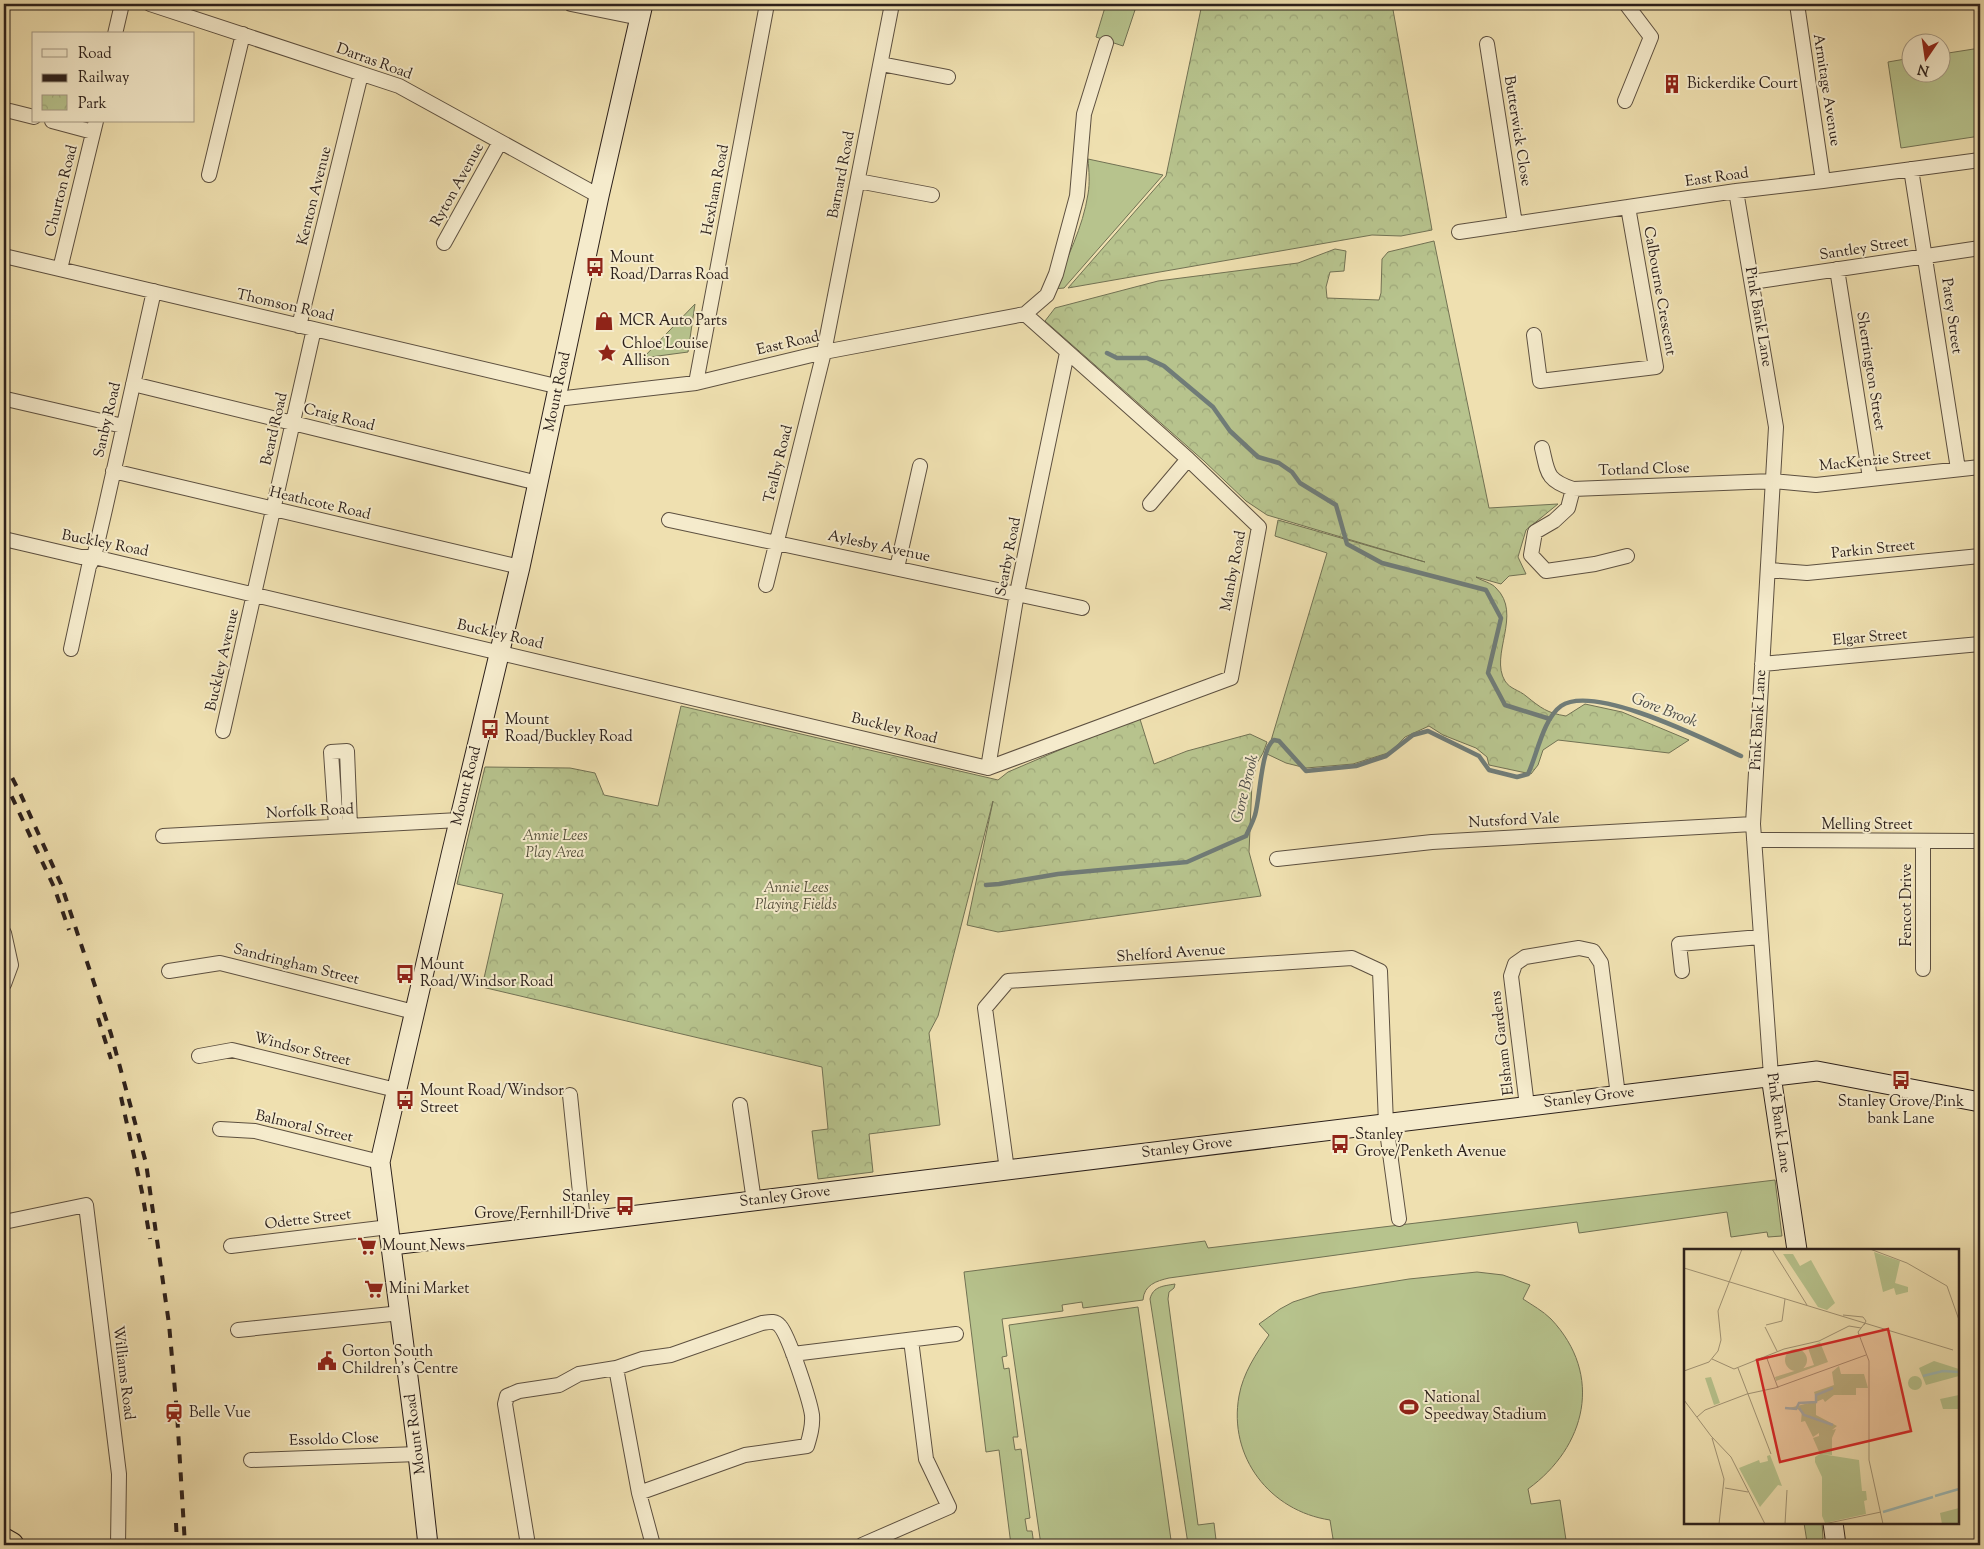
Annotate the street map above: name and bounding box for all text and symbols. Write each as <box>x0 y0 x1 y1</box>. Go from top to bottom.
legend <box>32 32 195 122</box>
street label: Armitage Avenue <box>1807 32 1845 148</box>
north arrow <box>1902 32 1952 82</box>
street label: Darras Road <box>333 39 415 86</box>
text: Road <box>78 44 112 65</box>
text: N <box>1916 58 1931 80</box>
text: Railway <box>78 68 130 89</box>
building icon: Bickerdike Court <box>1661 73 1683 95</box>
street label: Butterwick Close <box>1498 74 1536 188</box>
place label: Bickerdike Court <box>1687 74 1798 95</box>
text: Park <box>78 94 107 115</box>
street label: Barnard Road <box>823 129 861 220</box>
street label: Ryton Avenue <box>426 139 490 231</box>
street label: Churton Road <box>40 142 84 239</box>
street label: Hexham Road <box>697 142 735 237</box>
street label: Kenton Avenue <box>293 144 337 248</box>
street label: East Road <box>1684 163 1751 193</box>
street label: Calbourne Crescent <box>1637 225 1681 357</box>
street label: Santley Street <box>1818 232 1910 266</box>
place label: Mount Road/Darras Road <box>610 248 730 286</box>
bus stop icon: Mount Road/Darras Road <box>584 256 606 278</box>
street label: Pink Bank Lane <box>1739 265 1777 369</box>
street label: Patey Street <box>1935 277 1967 355</box>
street label: Thomson Road <box>234 285 336 328</box>
shop icon: MCR Auto Parts <box>593 310 615 332</box>
street label: Sherrington Street <box>1850 310 1890 432</box>
place label: MCR Auto Parts <box>619 311 727 332</box>
street label: East Road <box>754 326 822 361</box>
place label: Chloe Louise Allison <box>622 334 708 372</box>
place icon: Chloe Louise Allison <box>596 342 618 364</box>
street label: Mount Road <box>539 350 577 434</box>
street label: Sanby Road <box>89 380 127 460</box>
street label: Beard Road <box>256 390 294 467</box>
street label: Craig Road <box>301 399 377 437</box>
street label: Tealby Road <box>759 422 799 505</box>
street label: MacKenzie Street <box>1818 445 1932 477</box>
street label: Totland Close <box>1598 458 1690 482</box>
street label: Heathcote Road <box>267 482 373 526</box>
street label: Searby Road <box>991 515 1027 598</box>
street label: Buckley Road <box>60 525 151 563</box>
street label: Aylesby Avenue <box>826 526 932 568</box>
street label: Manby Road <box>1216 528 1252 613</box>
street label: Parkin Street <box>1830 535 1916 565</box>
street label: Buckley Avenue <box>201 607 245 713</box>
street label: Buckley Road <box>455 615 546 655</box>
street label: Elgar Street <box>1832 624 1908 652</box>
street label: Pink Bank Lane <box>1746 669 1772 771</box>
water label: Gore Brook <box>1627 688 1701 734</box>
street label: Buckley Road <box>849 708 940 750</box>
place label: Mount Road/Buckley Road <box>505 710 633 748</box>
bus stop icon: Mount Road/Buckley Road <box>479 718 501 740</box>
street label: Mount Road <box>447 744 487 828</box>
water label: Gore Brook <box>1226 752 1266 826</box>
street label: Norfolk Road <box>265 799 355 825</box>
street label: Nutsford Vale <box>1468 808 1560 834</box>
street label: Melling Street <box>1821 815 1913 836</box>
park label: Annie Lees Play Area <box>522 826 588 864</box>
street label: Fencot Drive <box>1897 863 1918 947</box>
park label: Annie Lees Playing Fields <box>755 878 837 916</box>
street label: Sandringham Street <box>231 939 361 991</box>
street label: Shelford Avenue <box>1116 940 1226 968</box>
place label: Mount Road/Windsor Road <box>420 955 554 993</box>
bus stop icon: Mount Road/Windsor Road <box>394 963 416 985</box>
street label: Elsham Gardens <box>1486 989 1520 1096</box>
street label: Windsor Street <box>251 1028 353 1072</box>
bus stop icon: Stanley Grove/Pink bank Lane <box>1890 1069 1912 1091</box>
street label: Pink Bank Lane <box>1761 1072 1795 1174</box>
place label: Mount Road/Windsor Street <box>420 1081 564 1119</box>
street label: Stanley Grove <box>1542 1082 1636 1114</box>
bus stop icon: Mount Road/Windsor Street <box>394 1089 416 1111</box>
place label: Stanley Grove/Pink bank Lane <box>1838 1092 1964 1130</box>
street label: Balmoral Street <box>253 1106 355 1148</box>
place label: Stanley Grove/Penketh Avenue <box>1355 1125 1506 1163</box>
street label: Stanley Grove <box>1140 1132 1234 1164</box>
bus stop icon: Stanley Grove/Penketh Avenue <box>1329 1133 1351 1155</box>
street label: Stanley Grove <box>738 1181 832 1213</box>
place label: Stanley Grove/Fernhill Drive <box>474 1187 611 1225</box>
bus stop icon: Stanley Grove/Fernhill Drive <box>614 1195 636 1217</box>
street label: Odette Street <box>263 1204 353 1236</box>
supermarket icon: Mount News <box>356 1235 378 1257</box>
place label: Mount News <box>382 1236 465 1257</box>
inset map <box>1684 1249 1959 1524</box>
supermarket icon: Mini Market <box>363 1278 385 1300</box>
place label: Mini Market <box>389 1279 469 1300</box>
street label: Williams Road <box>107 1325 139 1422</box>
place label: Gorton South Children's Centre <box>342 1342 458 1380</box>
public building icon: Gorton South Children's Centre <box>316 1350 338 1372</box>
place label: National Speedway Stadium <box>1424 1388 1547 1426</box>
street label: Mount Road <box>401 1392 431 1476</box>
sports icon: National Speedway Stadium <box>1398 1396 1420 1418</box>
station icon: Belle Vue <box>163 1402 185 1424</box>
place label: Belle Vue <box>189 1403 251 1424</box>
street label: Essoldo Close <box>289 1428 379 1452</box>

